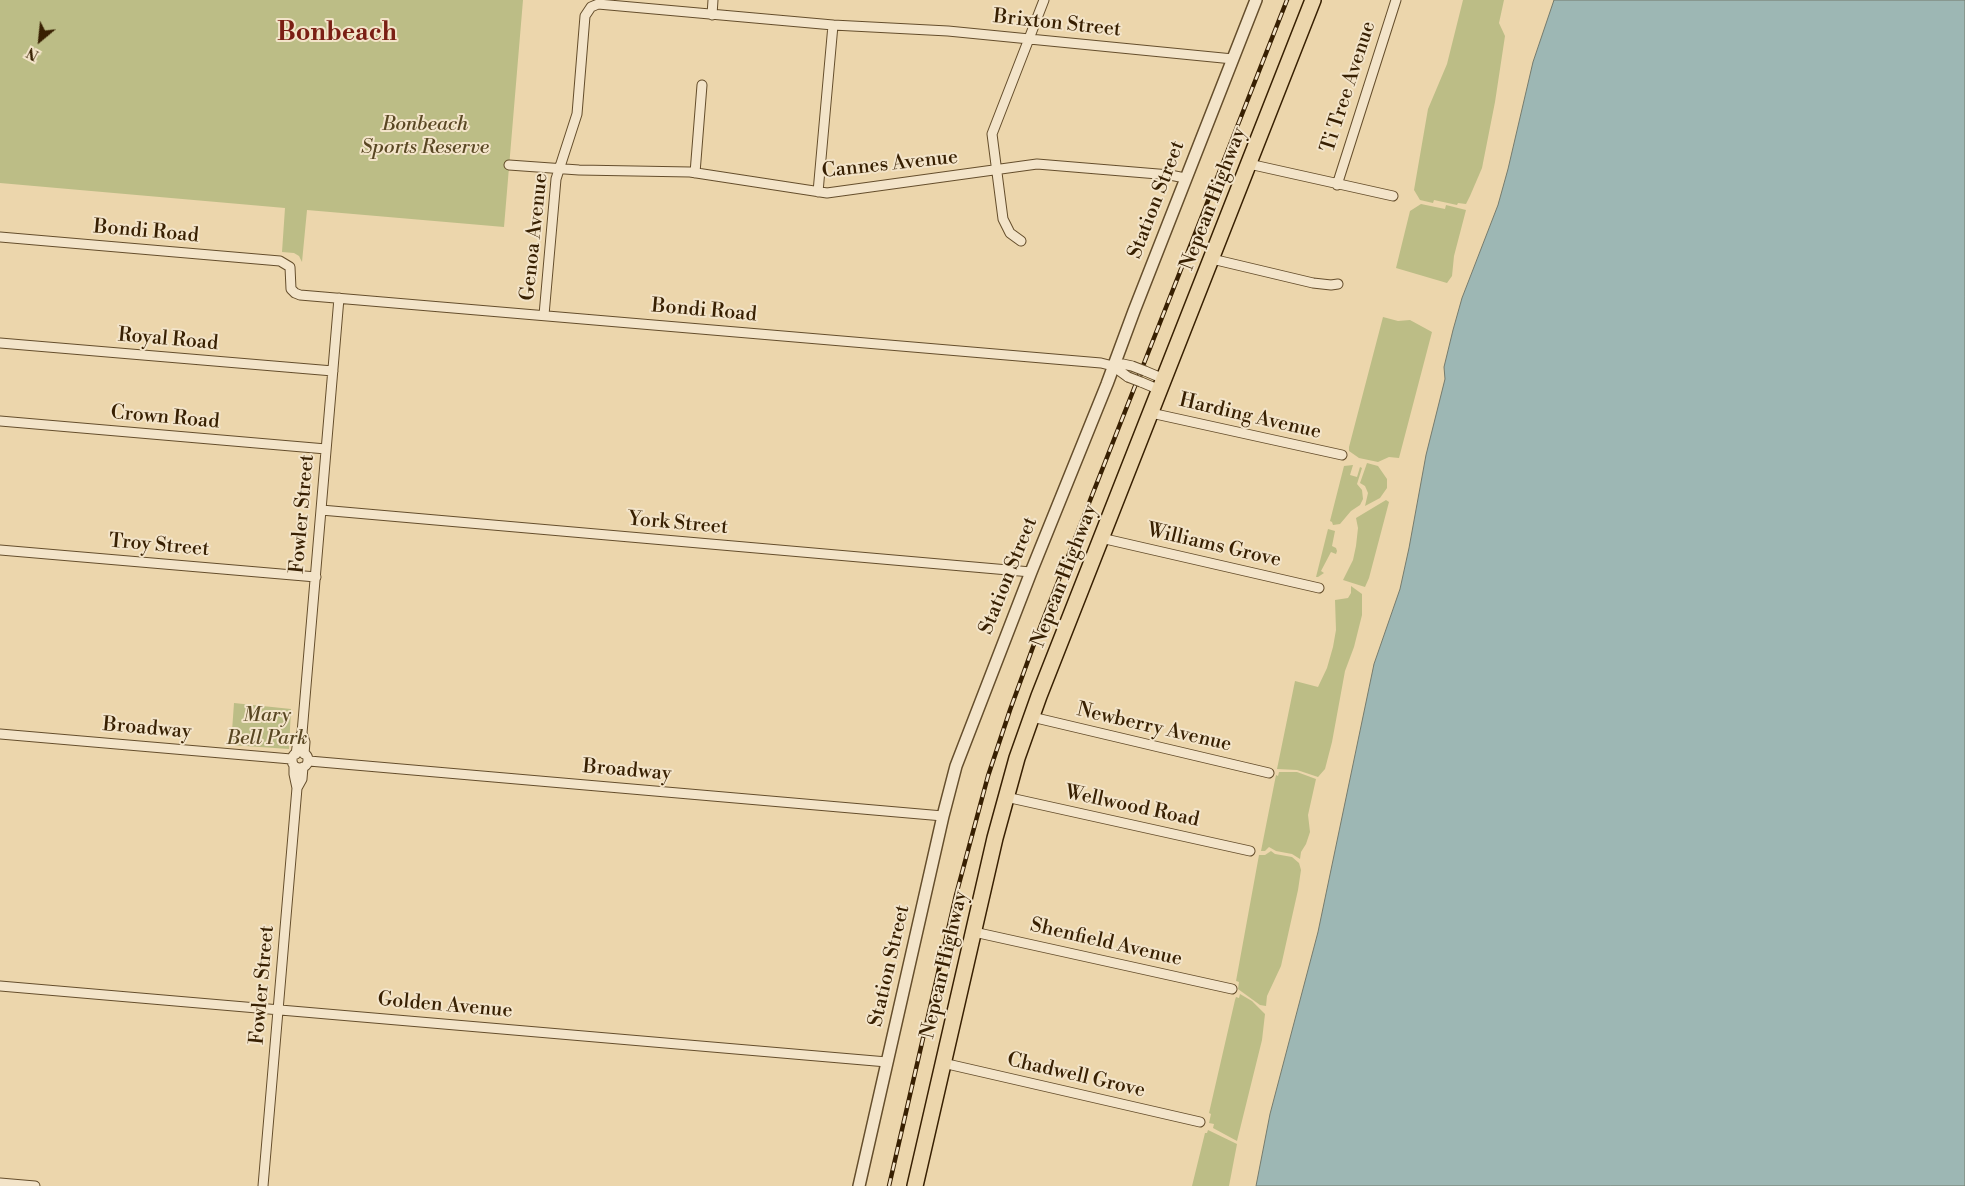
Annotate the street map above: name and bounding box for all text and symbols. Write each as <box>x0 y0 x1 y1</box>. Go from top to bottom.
street label: Brixton Street <box>992 5 1122 43</box>
north arrow <box>15 15 65 65</box>
street label: Ti Tree Avenue <box>1316 18 1382 156</box>
district label: Bonbeach <box>277 19 397 49</box>
text: N <box>24 43 42 64</box>
park label: Bonbeach Sports Reserve <box>361 113 489 160</box>
street label: Nepean Highway <box>1176 124 1252 274</box>
street label: Station Street <box>1124 138 1190 262</box>
street label: Cannes Avenue <box>821 146 959 184</box>
street label: Genoa Avenue <box>516 172 554 302</box>
street label: Bondi Road <box>92 215 200 249</box>
street label: Bondi Road <box>650 294 758 328</box>
street label: Royal Road <box>117 324 219 356</box>
street label: Harding Avenue <box>1177 389 1323 445</box>
street label: Crown Road <box>110 401 220 435</box>
street label: Fowler Street <box>286 453 320 575</box>
street label: Nepean Highway <box>1027 501 1103 651</box>
street label: York Street <box>627 508 729 540</box>
street label: Station Street <box>975 514 1043 638</box>
street label: Williams Grove <box>1145 519 1283 573</box>
street label: Troy Street <box>108 530 210 562</box>
street label: Newberry Avenue <box>1074 699 1234 757</box>
park label: Mary Bell Park <box>227 704 307 751</box>
street label: Broadway <box>102 713 192 745</box>
street label: Broadway <box>582 755 672 787</box>
street label: Wellwood Road <box>1063 781 1201 833</box>
street label: Nepean Highway <box>916 889 974 1041</box>
street label: Station Street <box>864 903 916 1029</box>
street label: Shenfield Avenue <box>1028 914 1184 972</box>
street label: Fowler Street <box>246 924 280 1046</box>
street label: Golden Avenue <box>377 988 513 1024</box>
street label: Chadwell Grove <box>1005 1048 1147 1104</box>

